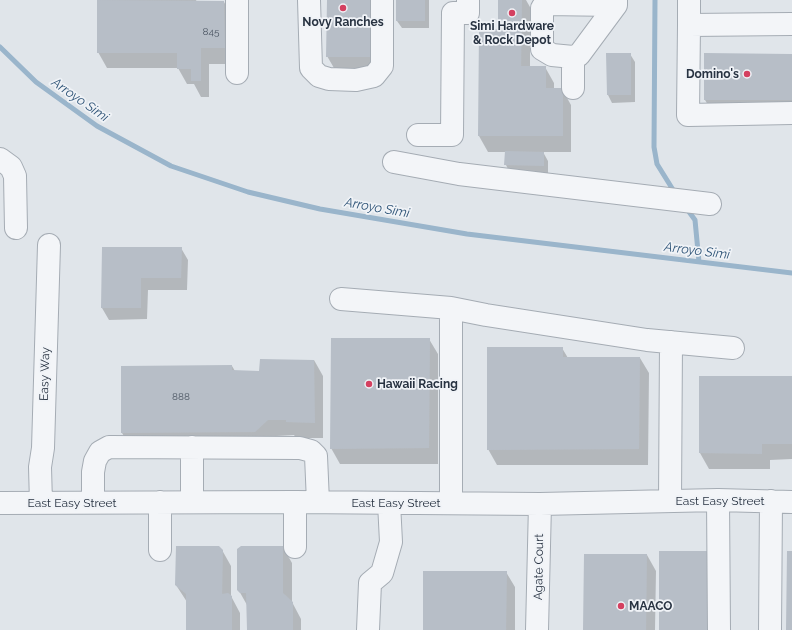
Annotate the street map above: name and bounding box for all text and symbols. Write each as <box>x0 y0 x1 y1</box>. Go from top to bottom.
marker: Novy Ranches <box>338 3 348 13</box>
marker: Simi Hardware & Rock Depot <box>507 8 517 18</box>
place label: Novy Ranches <box>302 15 384 29</box>
place label: Simi Hardware & Rock Depot <box>470 19 554 47</box>
house number: 845 <box>203 26 219 38</box>
place label: Domino's <box>686 67 739 81</box>
marker: Domino's <box>742 69 752 79</box>
water label: Arroyo Simi <box>49 75 111 125</box>
water label: Arroyo Simi <box>343 195 411 221</box>
water label: Arroyo Simi <box>663 239 731 263</box>
street label: Easy Way <box>37 347 53 401</box>
place label: Hawaii Racing <box>377 377 458 391</box>
marker: Hawaii Racing <box>364 379 374 389</box>
house number: 888 <box>172 391 190 403</box>
street label: East Easy Street <box>675 494 765 508</box>
street label: East Easy Street <box>27 496 117 510</box>
street label: East Easy Street <box>351 496 441 510</box>
street label: Agate Court <box>531 534 547 600</box>
place label: MAACO <box>629 599 672 613</box>
marker: MAACO <box>616 601 626 611</box>

